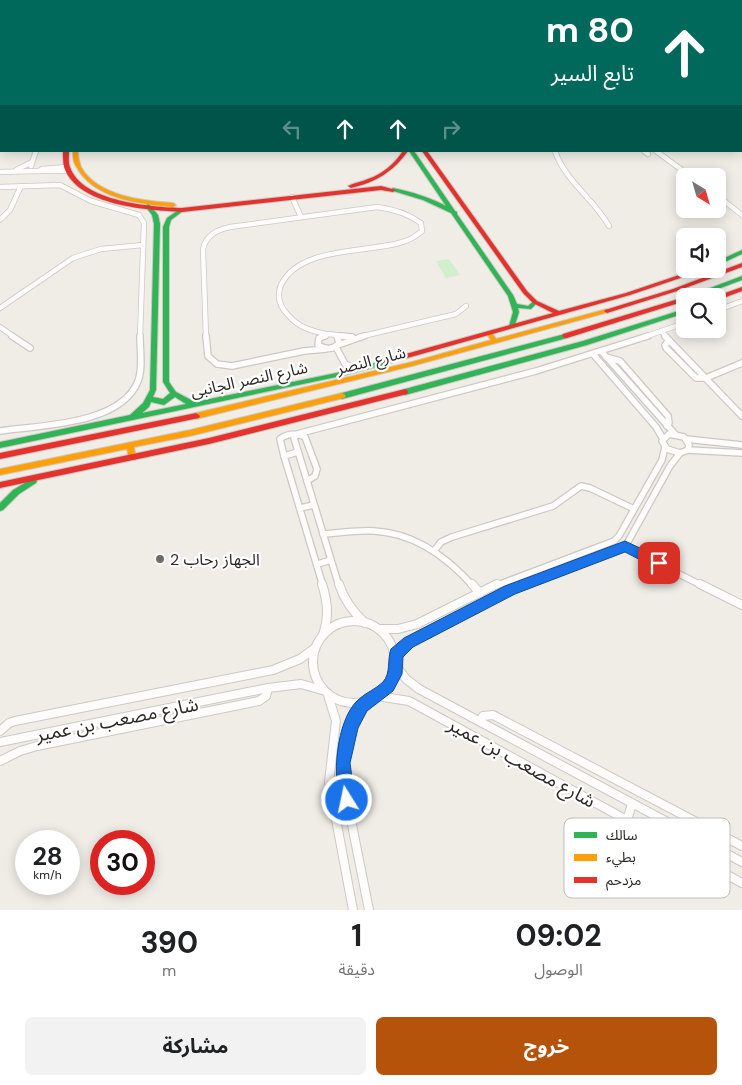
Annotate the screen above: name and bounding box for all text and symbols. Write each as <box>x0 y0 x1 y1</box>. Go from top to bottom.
text: 80 m <box>546 7 634 53</box>
icon: ahead <box>652 20 717 85</box>
text: تابع السير <box>551 59 634 88</box>
icon: left <box>278 115 306 143</box>
icon: ahead <box>331 115 359 143</box>
icon: ahead <box>384 115 412 143</box>
icon: right <box>437 115 465 143</box>
north arrow <box>676 168 726 218</box>
map controls <box>676 168 726 338</box>
button: sound <box>676 228 726 278</box>
button: search <box>676 288 726 338</box>
street label: شارع النصر <box>333 342 408 381</box>
street label: شارع النصر الجانبى <box>189 357 310 404</box>
pin <box>638 542 680 584</box>
place label: الجهاز رحاب 2 <box>170 549 260 570</box>
icon: arrive <box>645 549 673 577</box>
marker: الجهاز رحاب 2 <box>154 553 166 565</box>
street label: شارع مصعب بن عمير <box>33 691 201 749</box>
street label: شارع مصعب بن عمير <box>442 711 600 814</box>
position arrow <box>320 773 372 825</box>
legend <box>564 818 730 898</box>
text: سالك <box>606 826 638 844</box>
speed limit sign: 30 <box>90 830 155 895</box>
text: 28 <box>32 840 63 873</box>
text: بطيء <box>606 848 636 868</box>
text: km/h <box>33 867 62 883</box>
text: مزدحم <box>606 871 641 891</box>
text: 1 <box>351 916 362 955</box>
text: 09:02 <box>515 916 602 955</box>
text: 390 <box>140 923 198 962</box>
text: دقيقة <box>339 959 375 980</box>
text: الوصول <box>534 959 583 980</box>
text: m <box>162 960 176 981</box>
button: مشاركة <box>25 1017 366 1075</box>
button: خروج <box>376 1017 717 1075</box>

